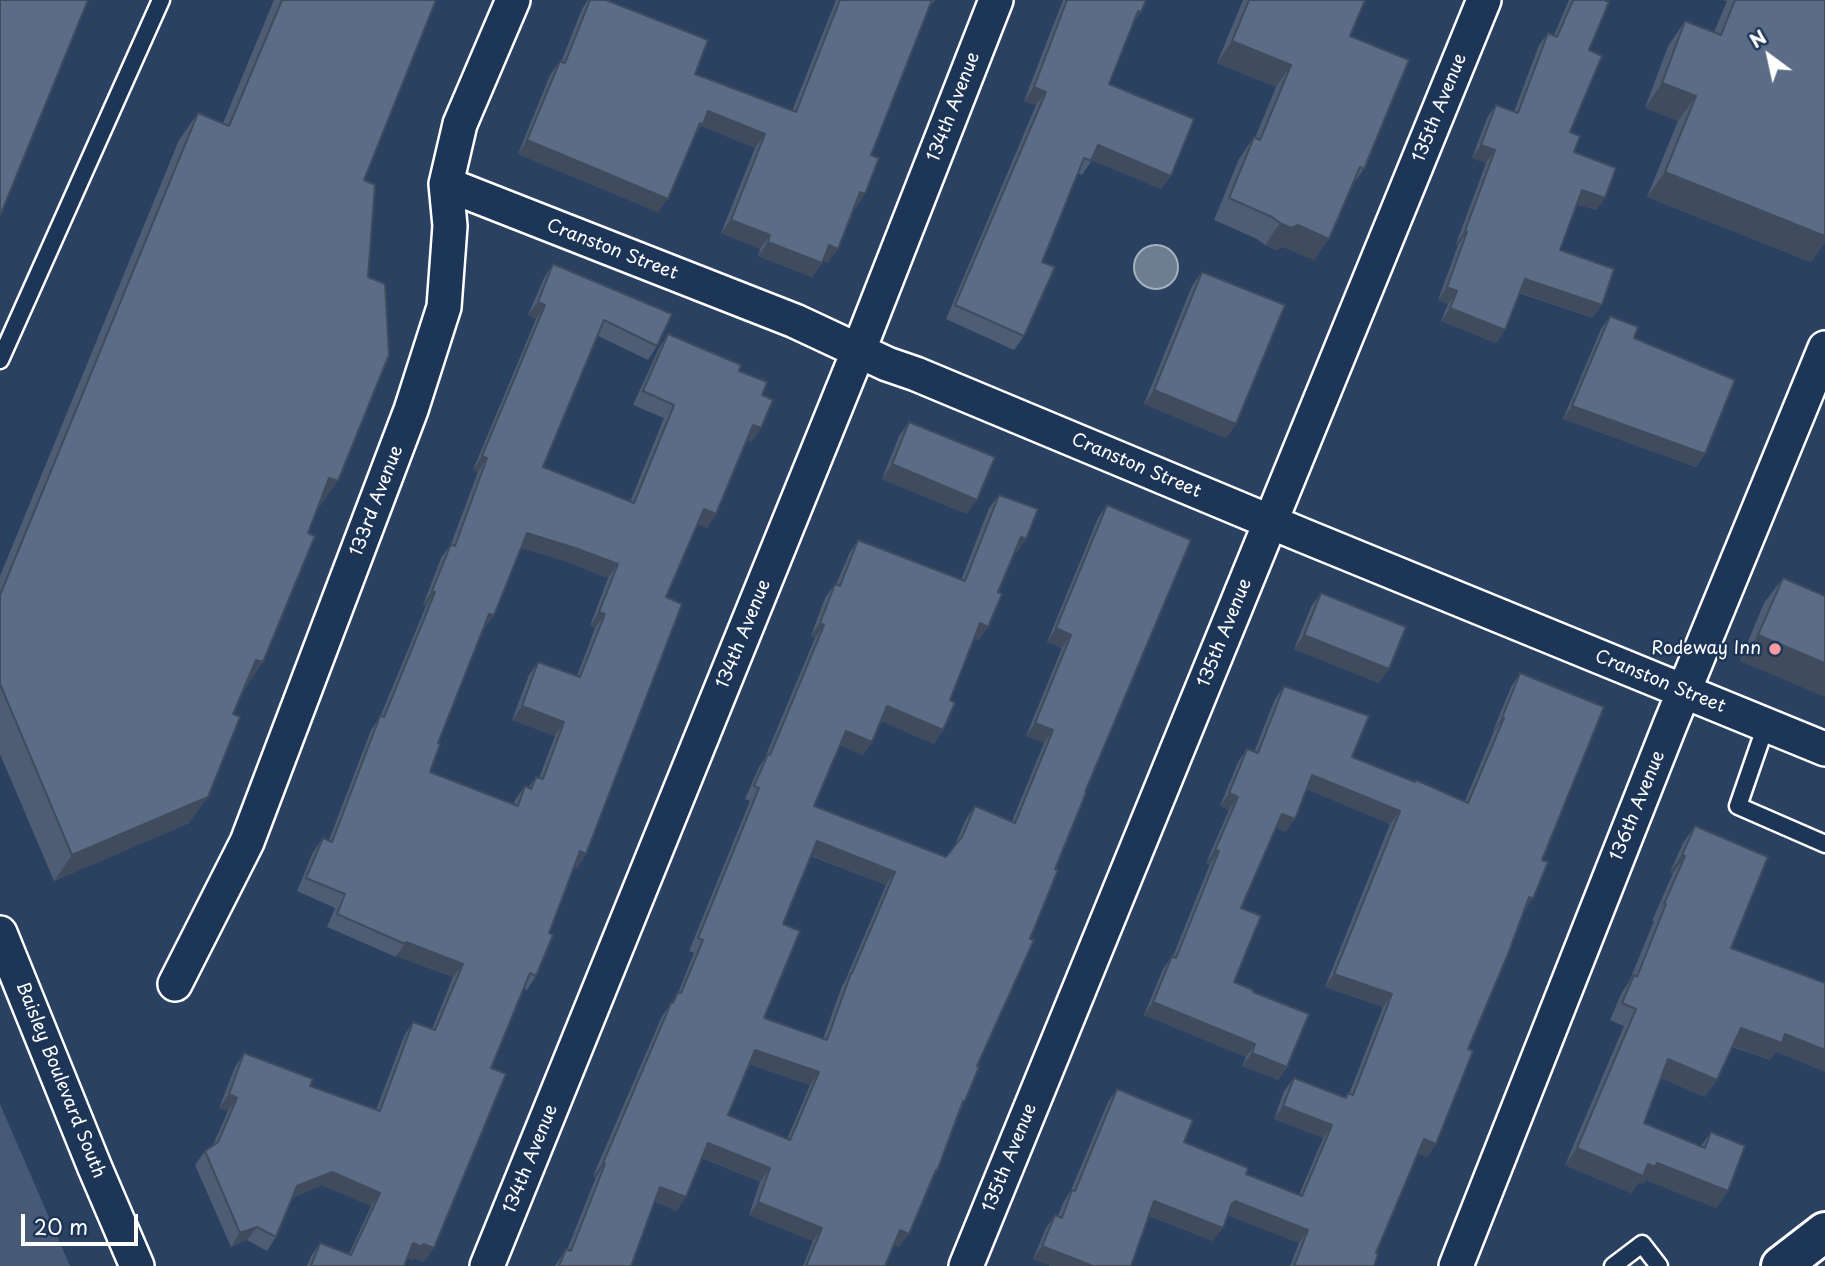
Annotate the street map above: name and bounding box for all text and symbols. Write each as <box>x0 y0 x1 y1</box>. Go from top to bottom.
north arrow <box>1734 21 1804 91</box>
text: N <box>1744 23 1772 54</box>
street label: 134th Avenue <box>923 49 985 165</box>
street label: 135th Avenue <box>1408 50 1472 166</box>
street label: Cranston Street <box>543 215 681 285</box>
street label: Cranston Street <box>1068 429 1204 503</box>
street label: 133rd Avenue <box>346 443 408 559</box>
street label: 135th Avenue <box>1193 575 1257 691</box>
street label: 134th Avenue <box>712 576 776 692</box>
place label: Rodeway Inn <box>1651 638 1761 660</box>
marker: Rodeway Inn <box>1767 641 1783 657</box>
street label: Cranston Street <box>1592 646 1728 718</box>
street label: 136th Avenue <box>1606 748 1670 864</box>
street label: Baisley Boulevard South <box>11 979 109 1181</box>
street label: 135th Avenue <box>978 1100 1042 1216</box>
street label: 134th Avenue <box>499 1101 563 1217</box>
scale bar <box>24 1200 142 1244</box>
text: 20 m <box>34 1210 88 1242</box>

